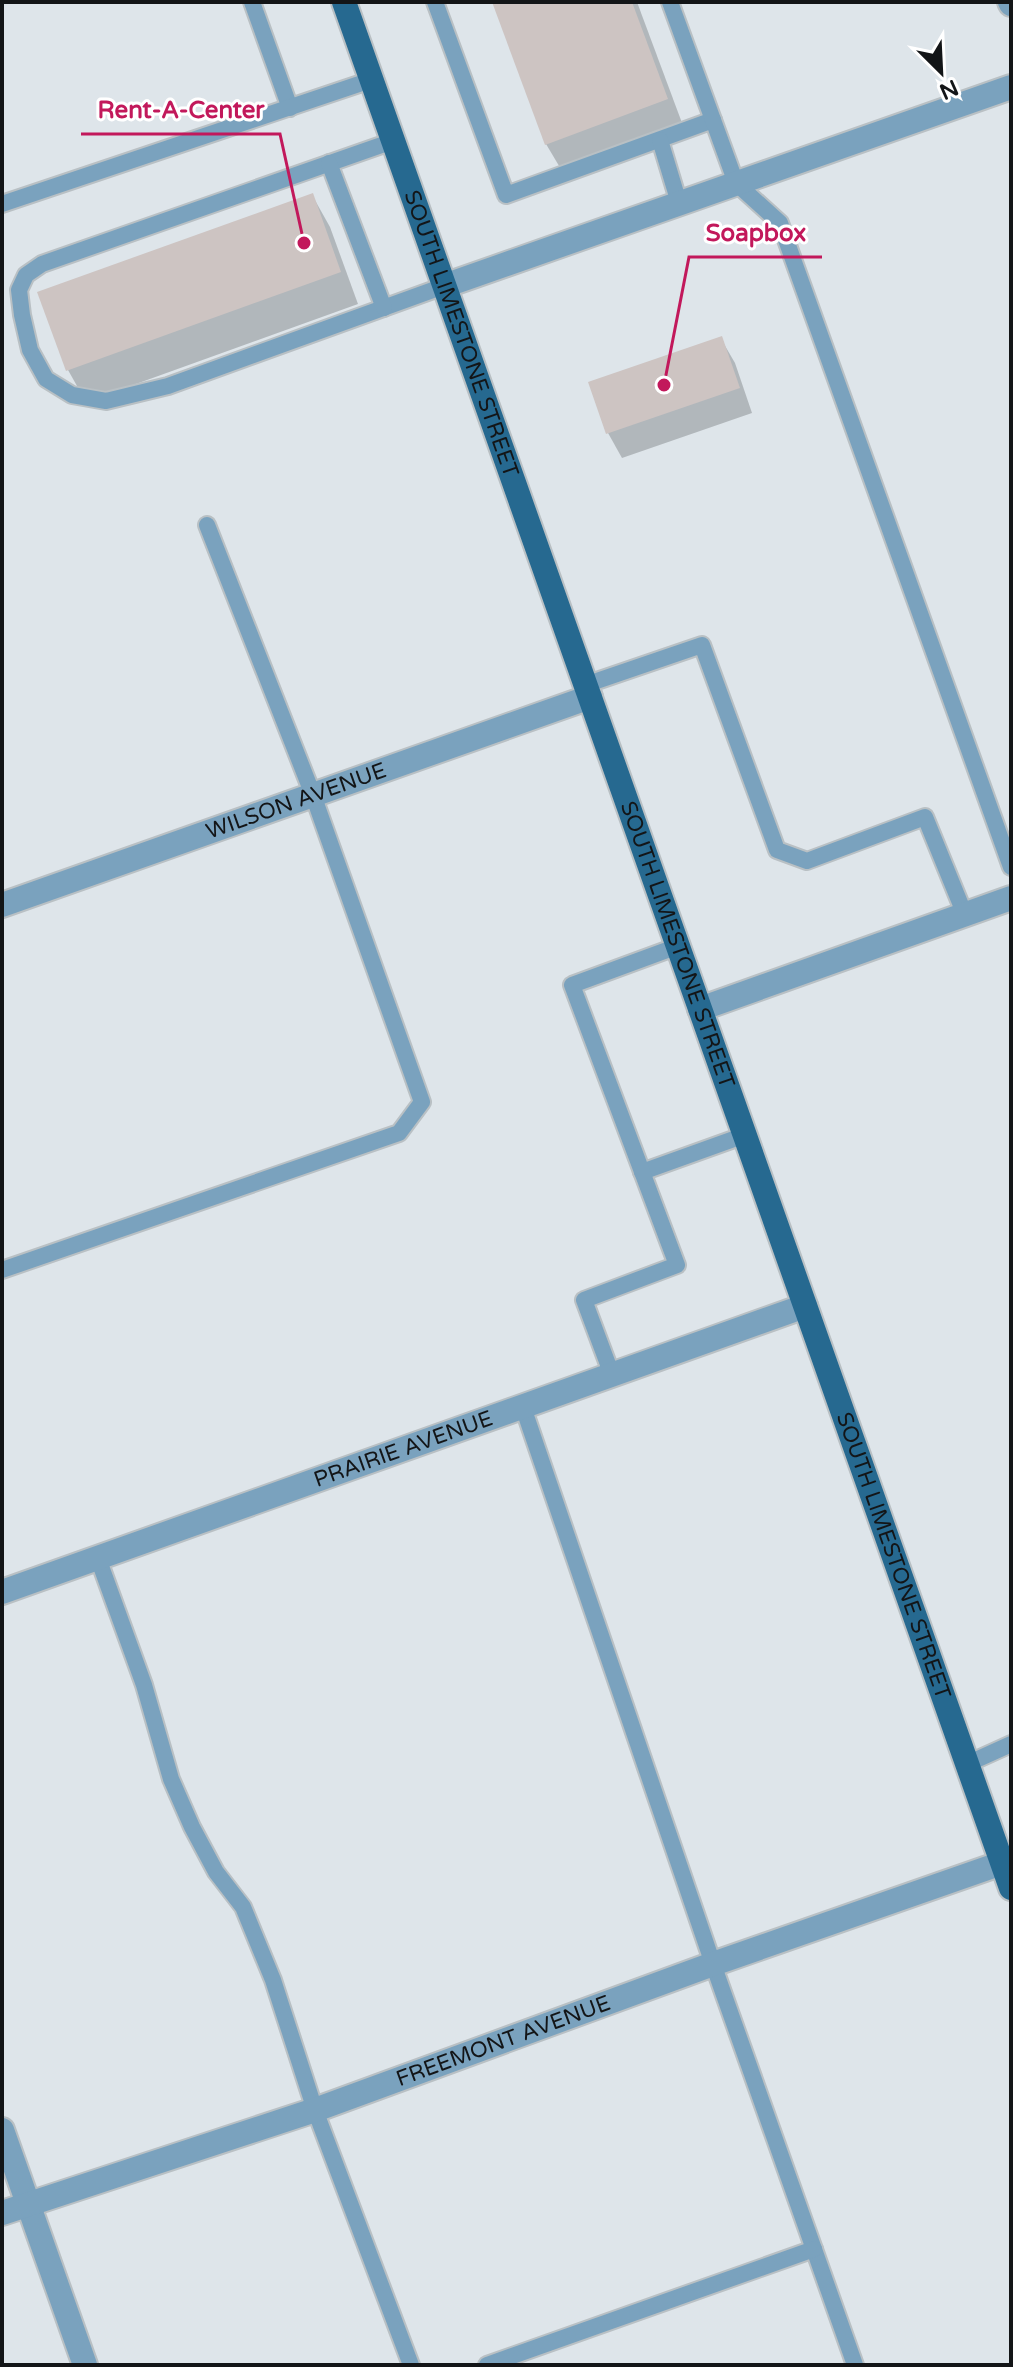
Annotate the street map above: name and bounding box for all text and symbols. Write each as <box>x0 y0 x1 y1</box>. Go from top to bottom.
north arrow <box>901 32 981 112</box>
text: N <box>935 74 962 105</box>
callout: Rent-A-Center <box>81 86 280 134</box>
text: Rent-A-Center <box>98 96 265 125</box>
street label: SOUTH LIMESTONE STREET <box>399 187 524 481</box>
callout: Soapbox <box>689 209 822 257</box>
text: Soapbox <box>706 219 806 248</box>
street label: WILSON AVENUE <box>203 757 390 845</box>
street label: SOUTH LIMESTONE STREET <box>615 798 740 1092</box>
street label: PRAIRIE AVENUE <box>310 1405 496 1493</box>
street label: SOUTH LIMESTONE STREET <box>831 1409 956 1703</box>
street label: FREEMONT AVENUE <box>393 1990 614 2092</box>

